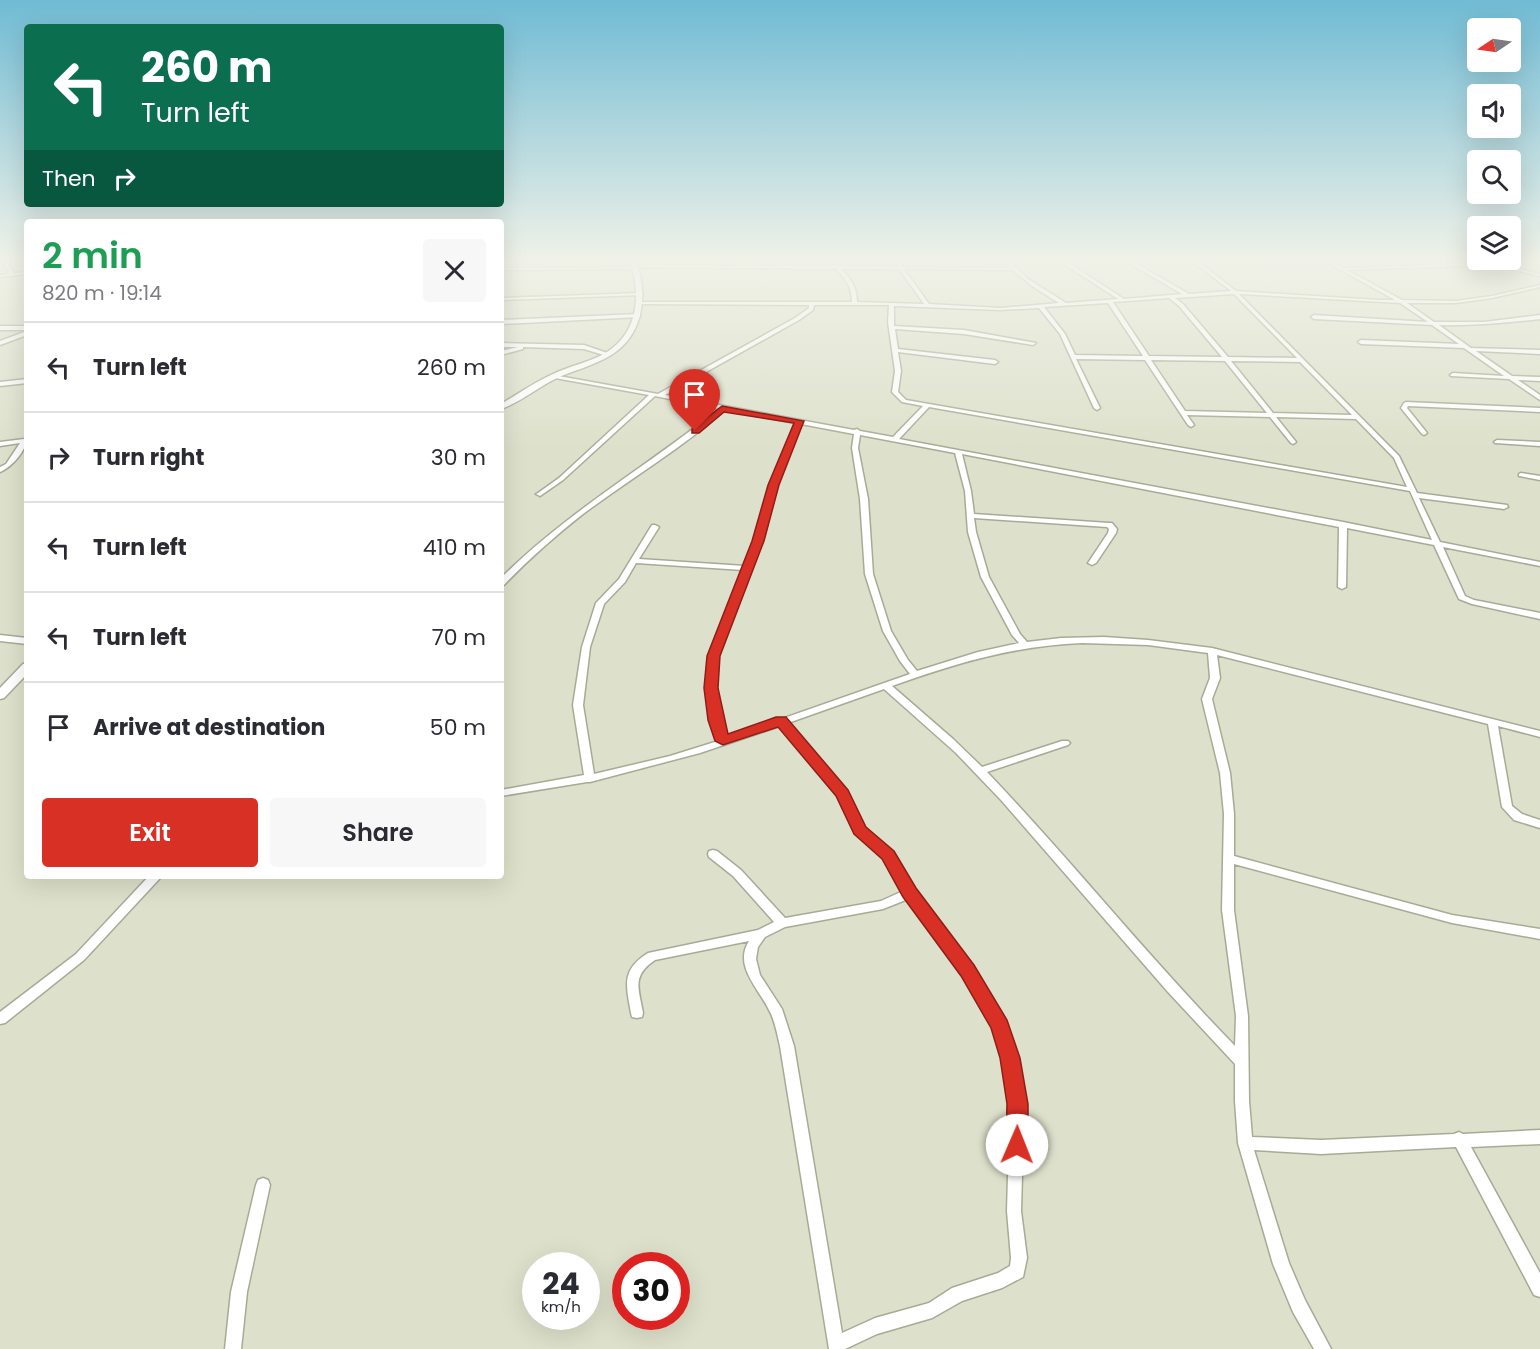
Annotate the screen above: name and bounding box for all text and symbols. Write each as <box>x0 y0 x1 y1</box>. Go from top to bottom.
north arrow <box>1467 18 1521 72</box>
map controls <box>1467 18 1521 270</box>
text: 260 m <box>141 38 273 97</box>
icon: left <box>42 48 120 126</box>
button: sound <box>1467 84 1521 138</box>
text: Turn left <box>141 94 250 131</box>
button: search <box>1467 150 1521 204</box>
icon: right <box>108 162 141 195</box>
text: Then <box>42 163 96 194</box>
button: layers <box>1467 216 1521 270</box>
text: 2 min <box>42 230 143 281</box>
button: close <box>423 239 486 302</box>
text: 820 m · 19:14 <box>42 279 162 307</box>
icon: left <box>42 351 75 384</box>
text: Turn left <box>93 352 187 383</box>
text: 260 m <box>417 352 486 383</box>
pin <box>669 369 720 431</box>
icon: arrive <box>678 378 711 411</box>
icon: right <box>42 441 75 474</box>
text: Turn right <box>93 442 204 473</box>
text: 30 m <box>431 442 486 473</box>
icon: left <box>42 531 75 564</box>
text: Turn left <box>93 532 187 563</box>
text: 410 m <box>423 532 486 563</box>
icon: left <box>42 621 75 654</box>
text: Turn left <box>93 622 187 653</box>
text: 70 m <box>432 622 486 653</box>
icon: arrive <box>42 711 75 744</box>
text: Arrive at destination <box>93 712 325 743</box>
text: 50 m <box>430 712 486 743</box>
button: Exit <box>42 798 258 867</box>
button: Share <box>270 798 486 867</box>
position arrow <box>985 1113 1049 1177</box>
speed limit sign: 30 <box>612 1252 690 1330</box>
text: 24 <box>542 1262 580 1305</box>
text: km/h <box>541 1296 581 1317</box>

